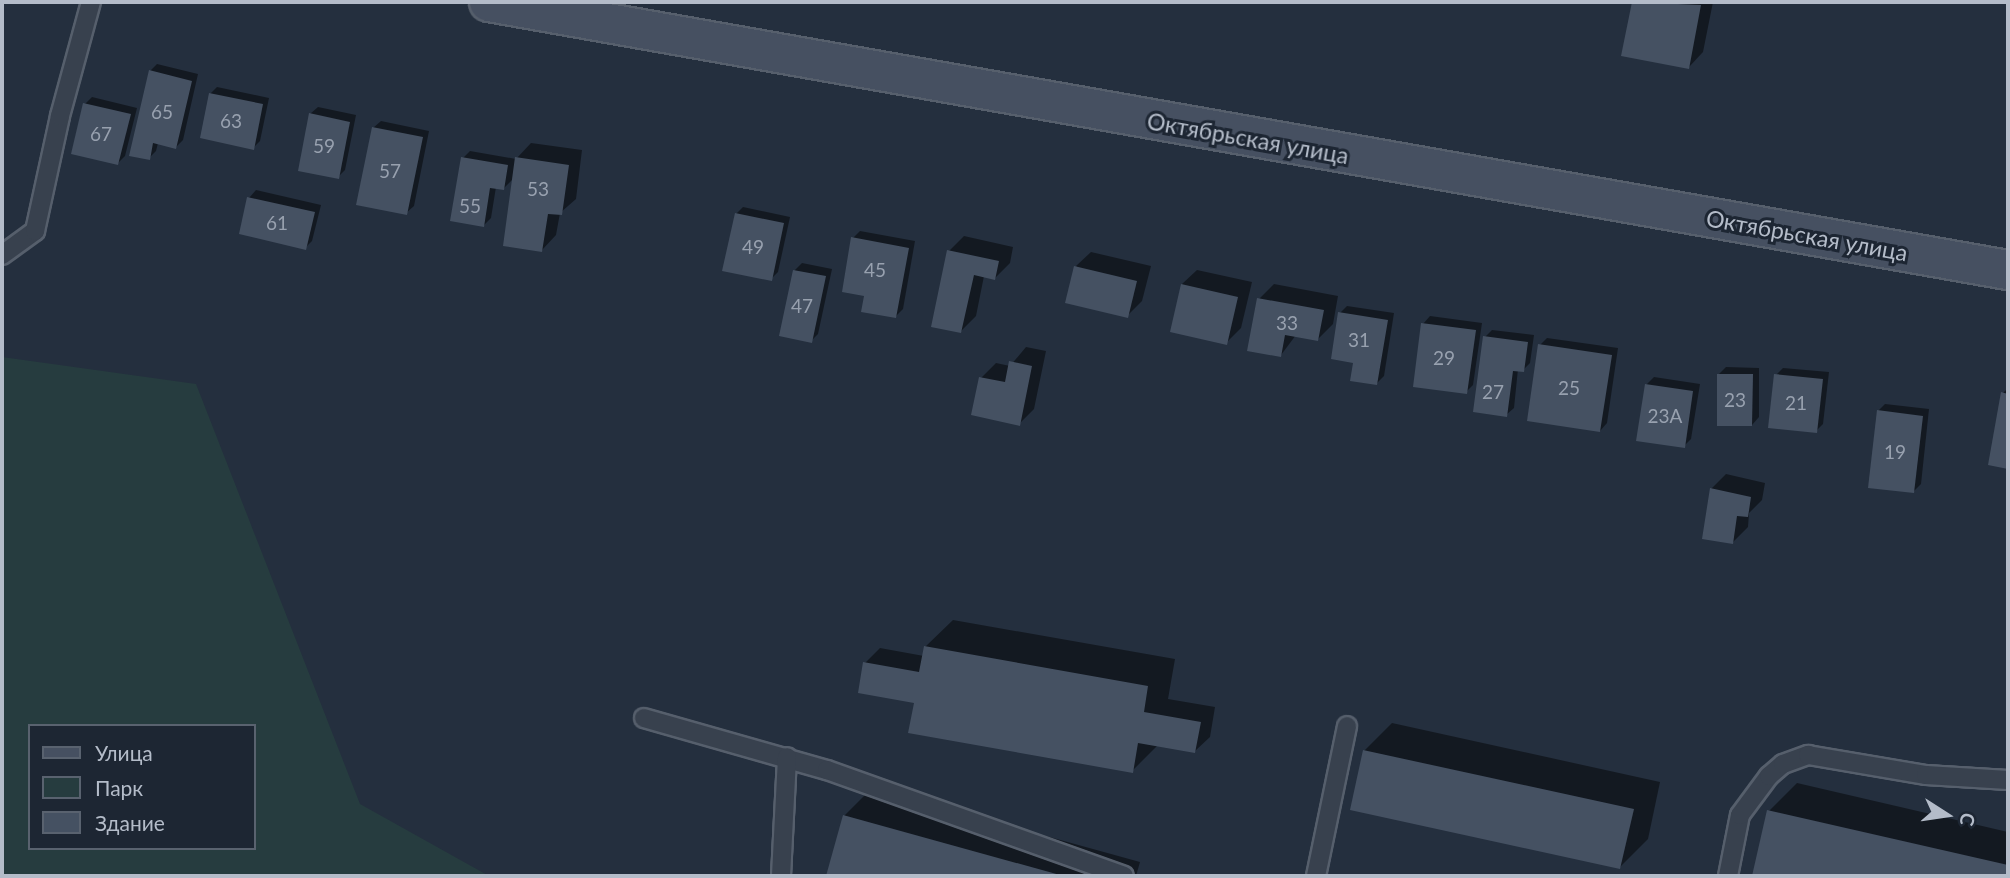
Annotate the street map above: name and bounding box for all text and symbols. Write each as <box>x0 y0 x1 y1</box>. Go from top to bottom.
house number: 65 <box>151 101 173 123</box>
street label: Октябрьская улица <box>1145 107 1351 169</box>
house number: 63 <box>220 110 242 132</box>
house number: 67 <box>90 123 112 145</box>
house number: 59 <box>313 135 335 157</box>
house number: 57 <box>379 160 401 182</box>
house number: 53 <box>527 178 549 200</box>
house number: 55 <box>459 195 481 217</box>
street label: Октябрьская улица <box>1704 204 1910 266</box>
house number: 61 <box>266 212 288 234</box>
house number: 49 <box>742 236 764 258</box>
house number: 45 <box>864 259 886 281</box>
house number: 47 <box>791 295 813 317</box>
house number: 33 <box>1276 312 1298 334</box>
house number: 31 <box>1348 329 1370 351</box>
house number: 29 <box>1433 347 1455 369</box>
house number: 25 <box>1558 377 1580 399</box>
house number: 27 <box>1482 381 1504 403</box>
house number: 23 <box>1724 389 1746 411</box>
house number: 21 <box>1785 392 1807 414</box>
house number: 23А <box>1648 405 1682 427</box>
house number: 19 <box>1884 441 1906 463</box>
legend <box>28 724 256 850</box>
text: Улица <box>95 740 153 765</box>
text: Парк <box>95 775 143 800</box>
north arrow <box>1912 780 1982 850</box>
text: Здание <box>95 810 165 835</box>
text: С <box>1955 811 1981 828</box>

